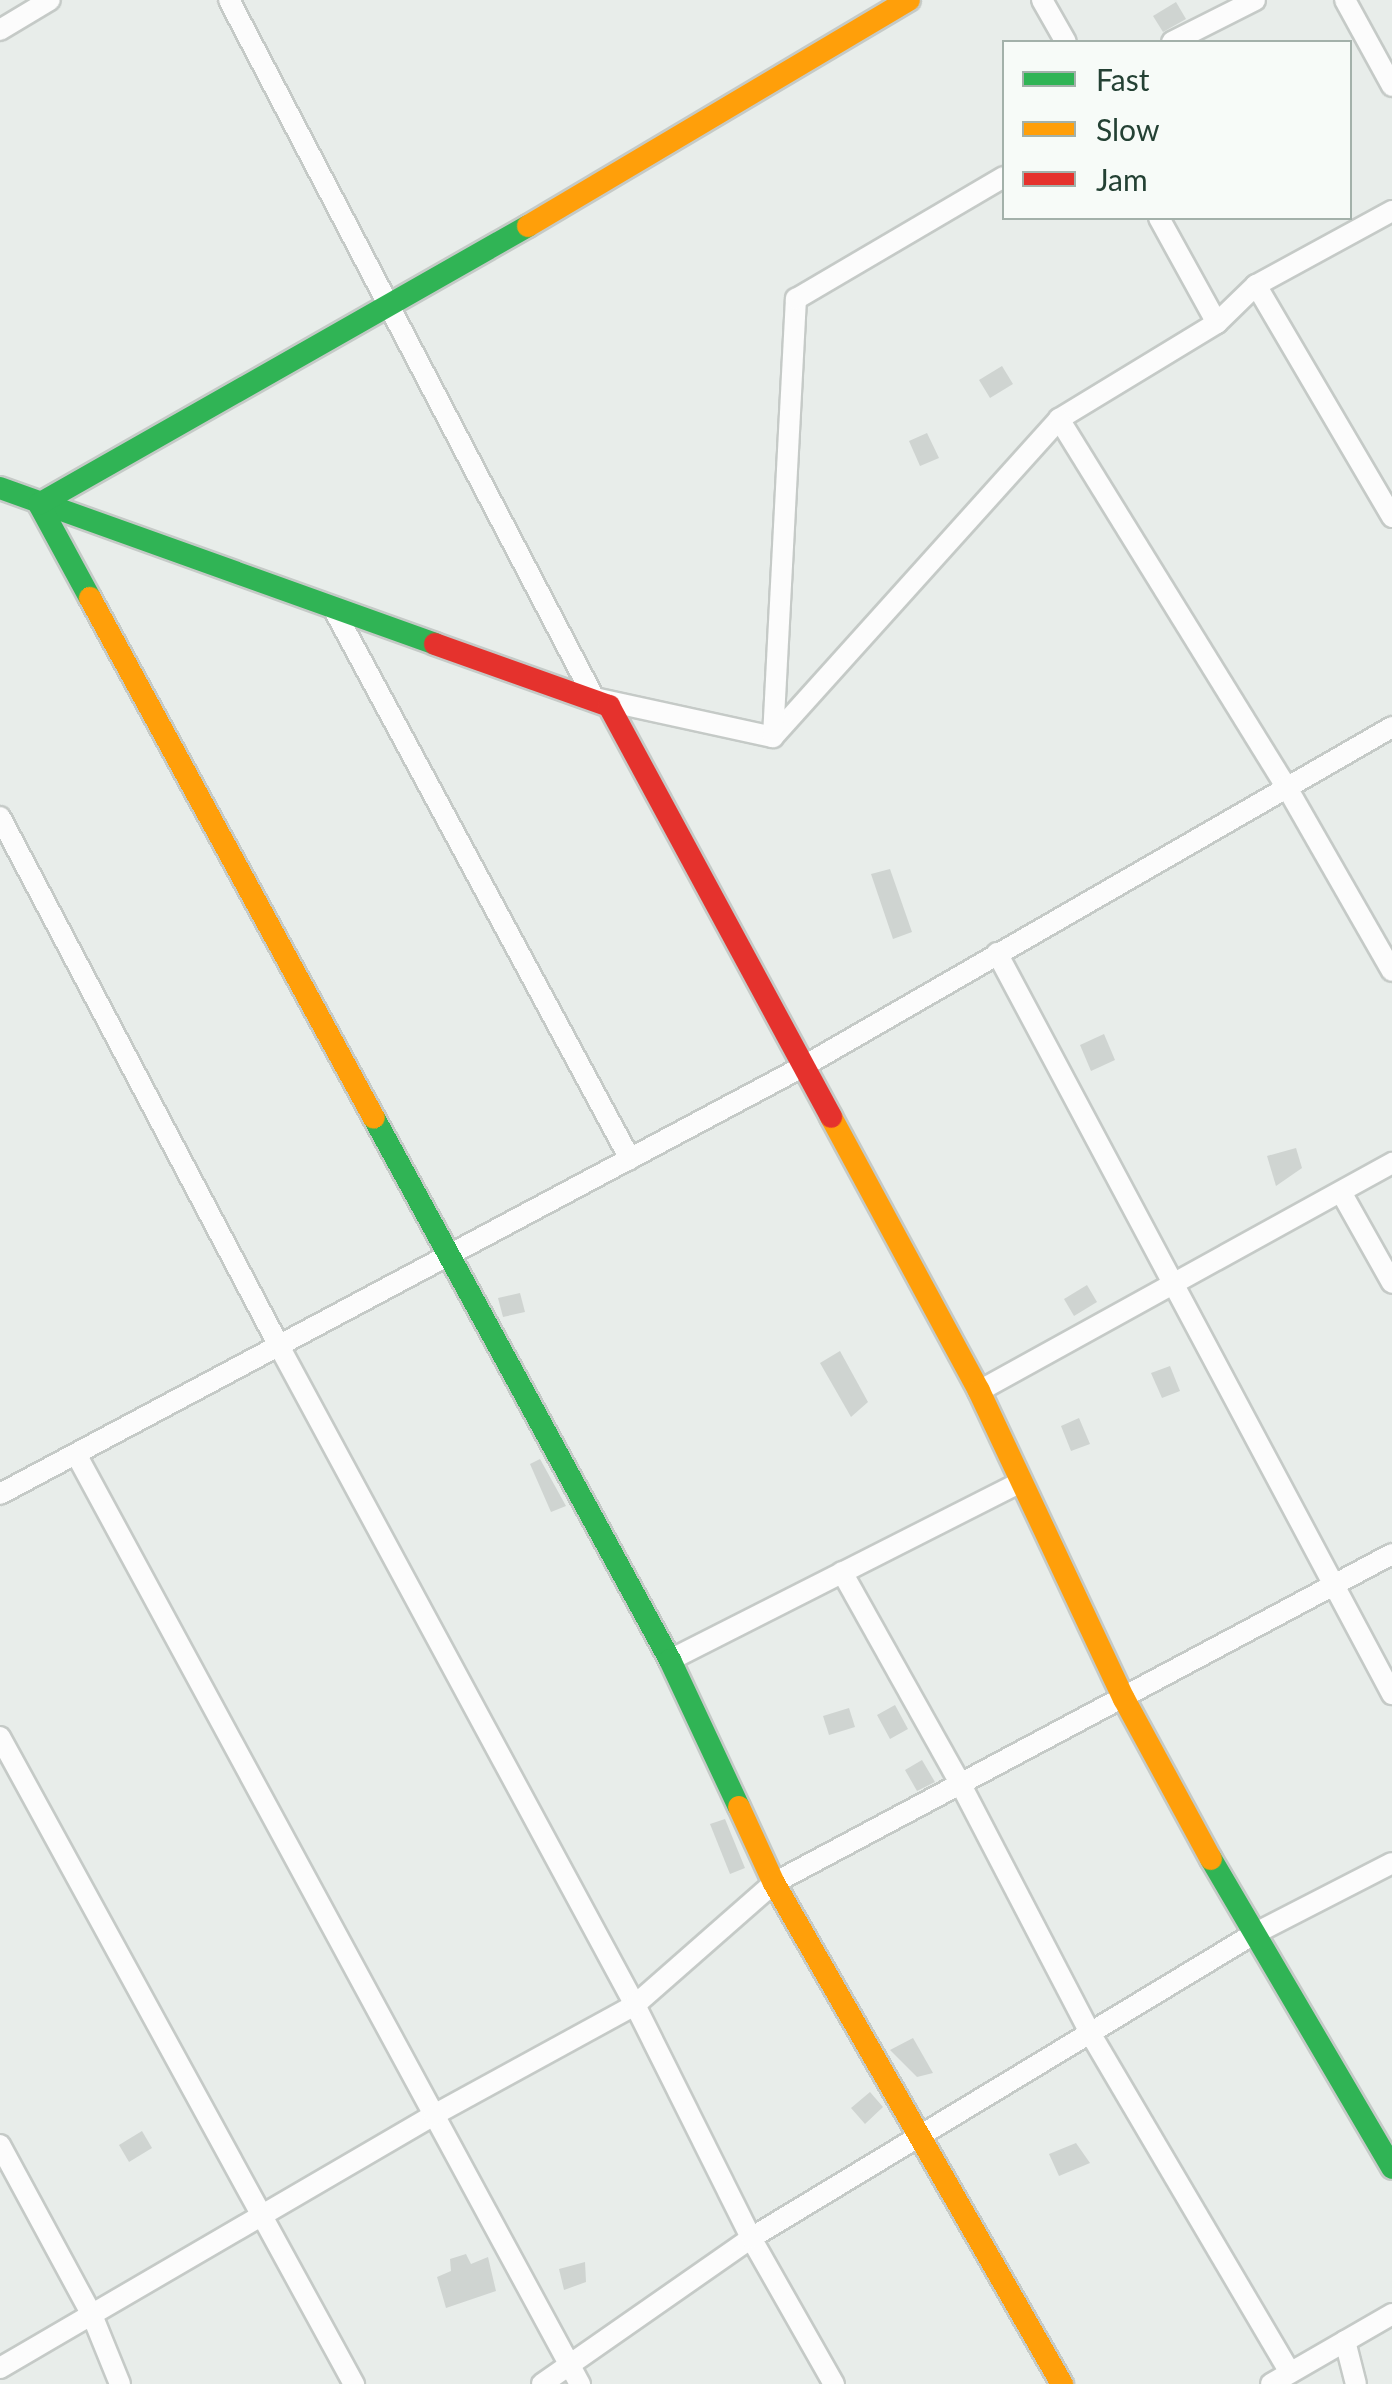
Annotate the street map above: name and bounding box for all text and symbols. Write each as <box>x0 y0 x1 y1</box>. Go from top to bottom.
legend <box>1002 40 1352 220</box>
text: Fast <box>1096 61 1150 97</box>
text: Slow <box>1096 111 1159 147</box>
text: Jam <box>1096 161 1148 197</box>

